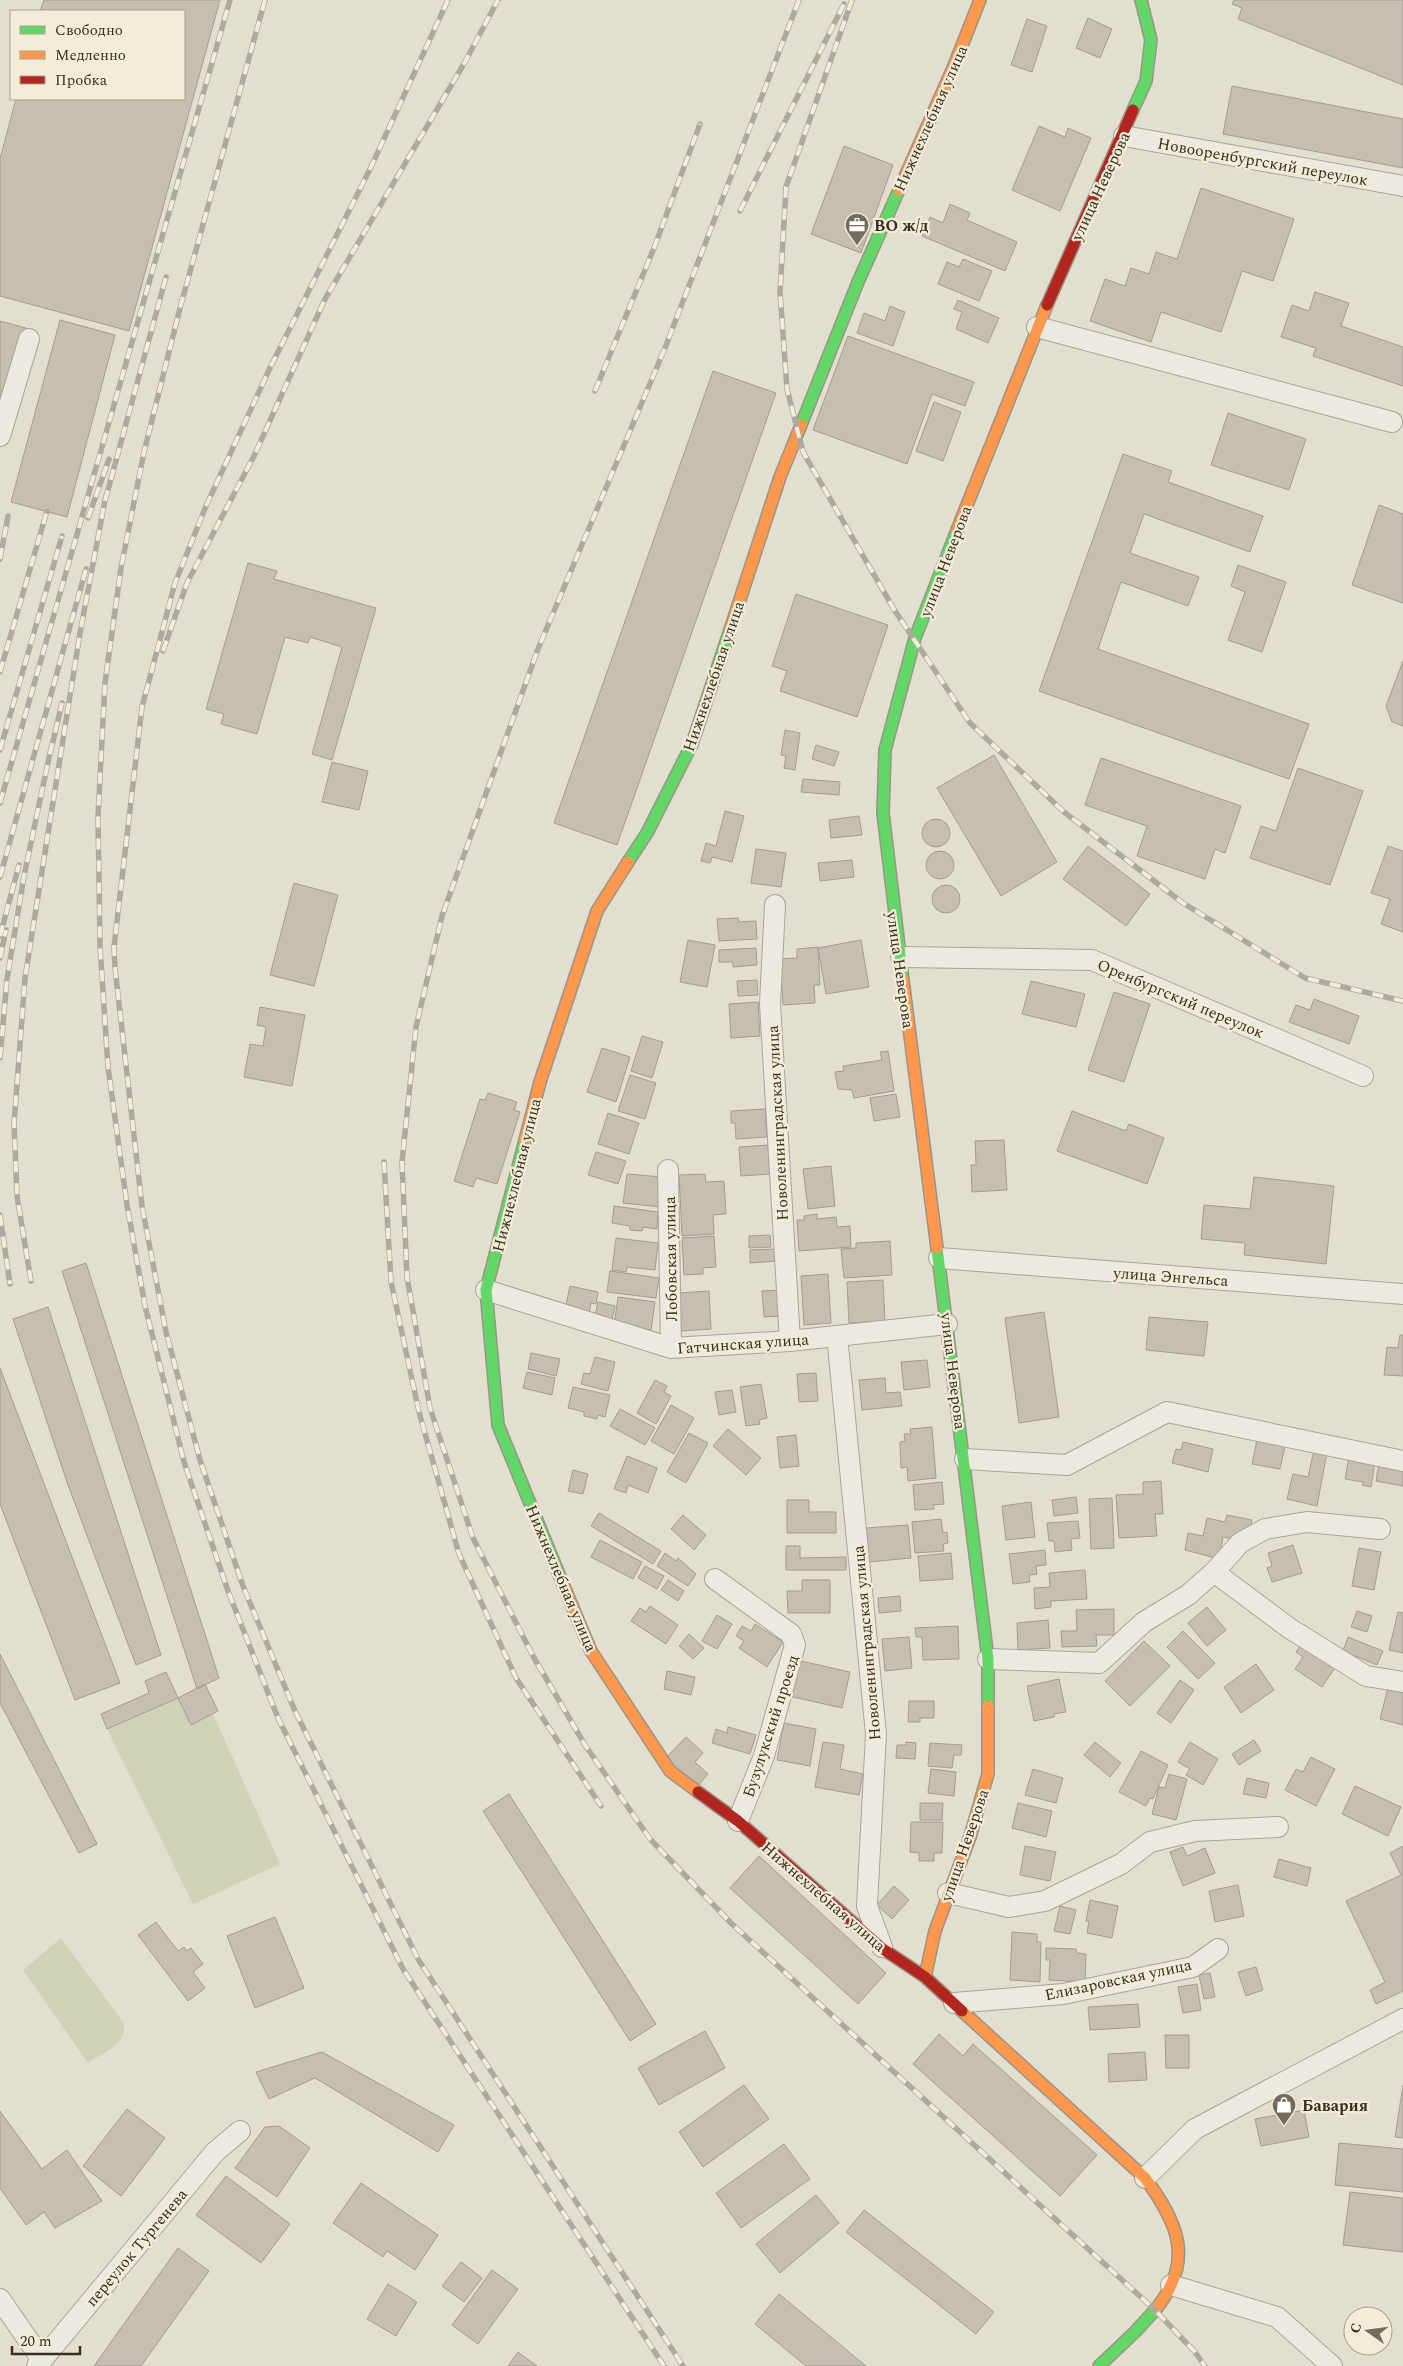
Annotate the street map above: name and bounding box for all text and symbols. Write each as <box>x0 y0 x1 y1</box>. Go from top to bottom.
legend <box>10 10 185 100</box>
text: Свободно <box>55 19 123 42</box>
street label: Нижнехлебная улица <box>888 41 974 195</box>
text: Медленно <box>55 44 126 67</box>
text: Пробка <box>55 69 108 92</box>
street label: улица Неверова <box>1065 128 1137 246</box>
street label: Новооренбургский переулок <box>1156 132 1370 192</box>
office icon: ВО ж/д <box>844 212 870 246</box>
place label: ВО ж/д <box>874 214 929 238</box>
street label: улица Неверова <box>913 502 978 622</box>
street label: Нижнехлебная улица <box>677 598 751 755</box>
street label: улица Неверова <box>880 909 920 1030</box>
street label: Оренбургский переулок <box>1093 953 1268 1045</box>
street label: Новоленинградская улица <box>761 1024 795 1221</box>
street label: Нижнехлебная улица <box>486 1096 548 1255</box>
street label: Лобовская улица <box>658 1196 684 1322</box>
street label: улица Энгельса <box>1112 1261 1230 1293</box>
street label: улица Неверова <box>934 1310 972 1431</box>
street label: Гатчинская улица <box>676 1327 810 1361</box>
street label: Нижнехлебная улица <box>519 1501 603 1656</box>
street label: Новоленинградская улица <box>846 1544 887 1742</box>
street label: Бузулукский проезд <box>737 1652 805 1801</box>
street label: улица Неверова <box>934 1786 996 1906</box>
street label: Нижнехлебная улица <box>756 1836 891 1958</box>
street label: Елизаровская улица <box>1042 1953 1194 2007</box>
shop icon: Бавария <box>1271 2092 1297 2126</box>
place label: Бавария <box>1302 2094 1368 2118</box>
street label: переулок Тургенева <box>80 2183 194 2312</box>
north arrow <box>1343 2306 1393 2356</box>
text: С <box>1344 2321 1367 2335</box>
scale bar <box>12 2324 80 2356</box>
text: 20 m <box>20 2330 52 2353</box>

